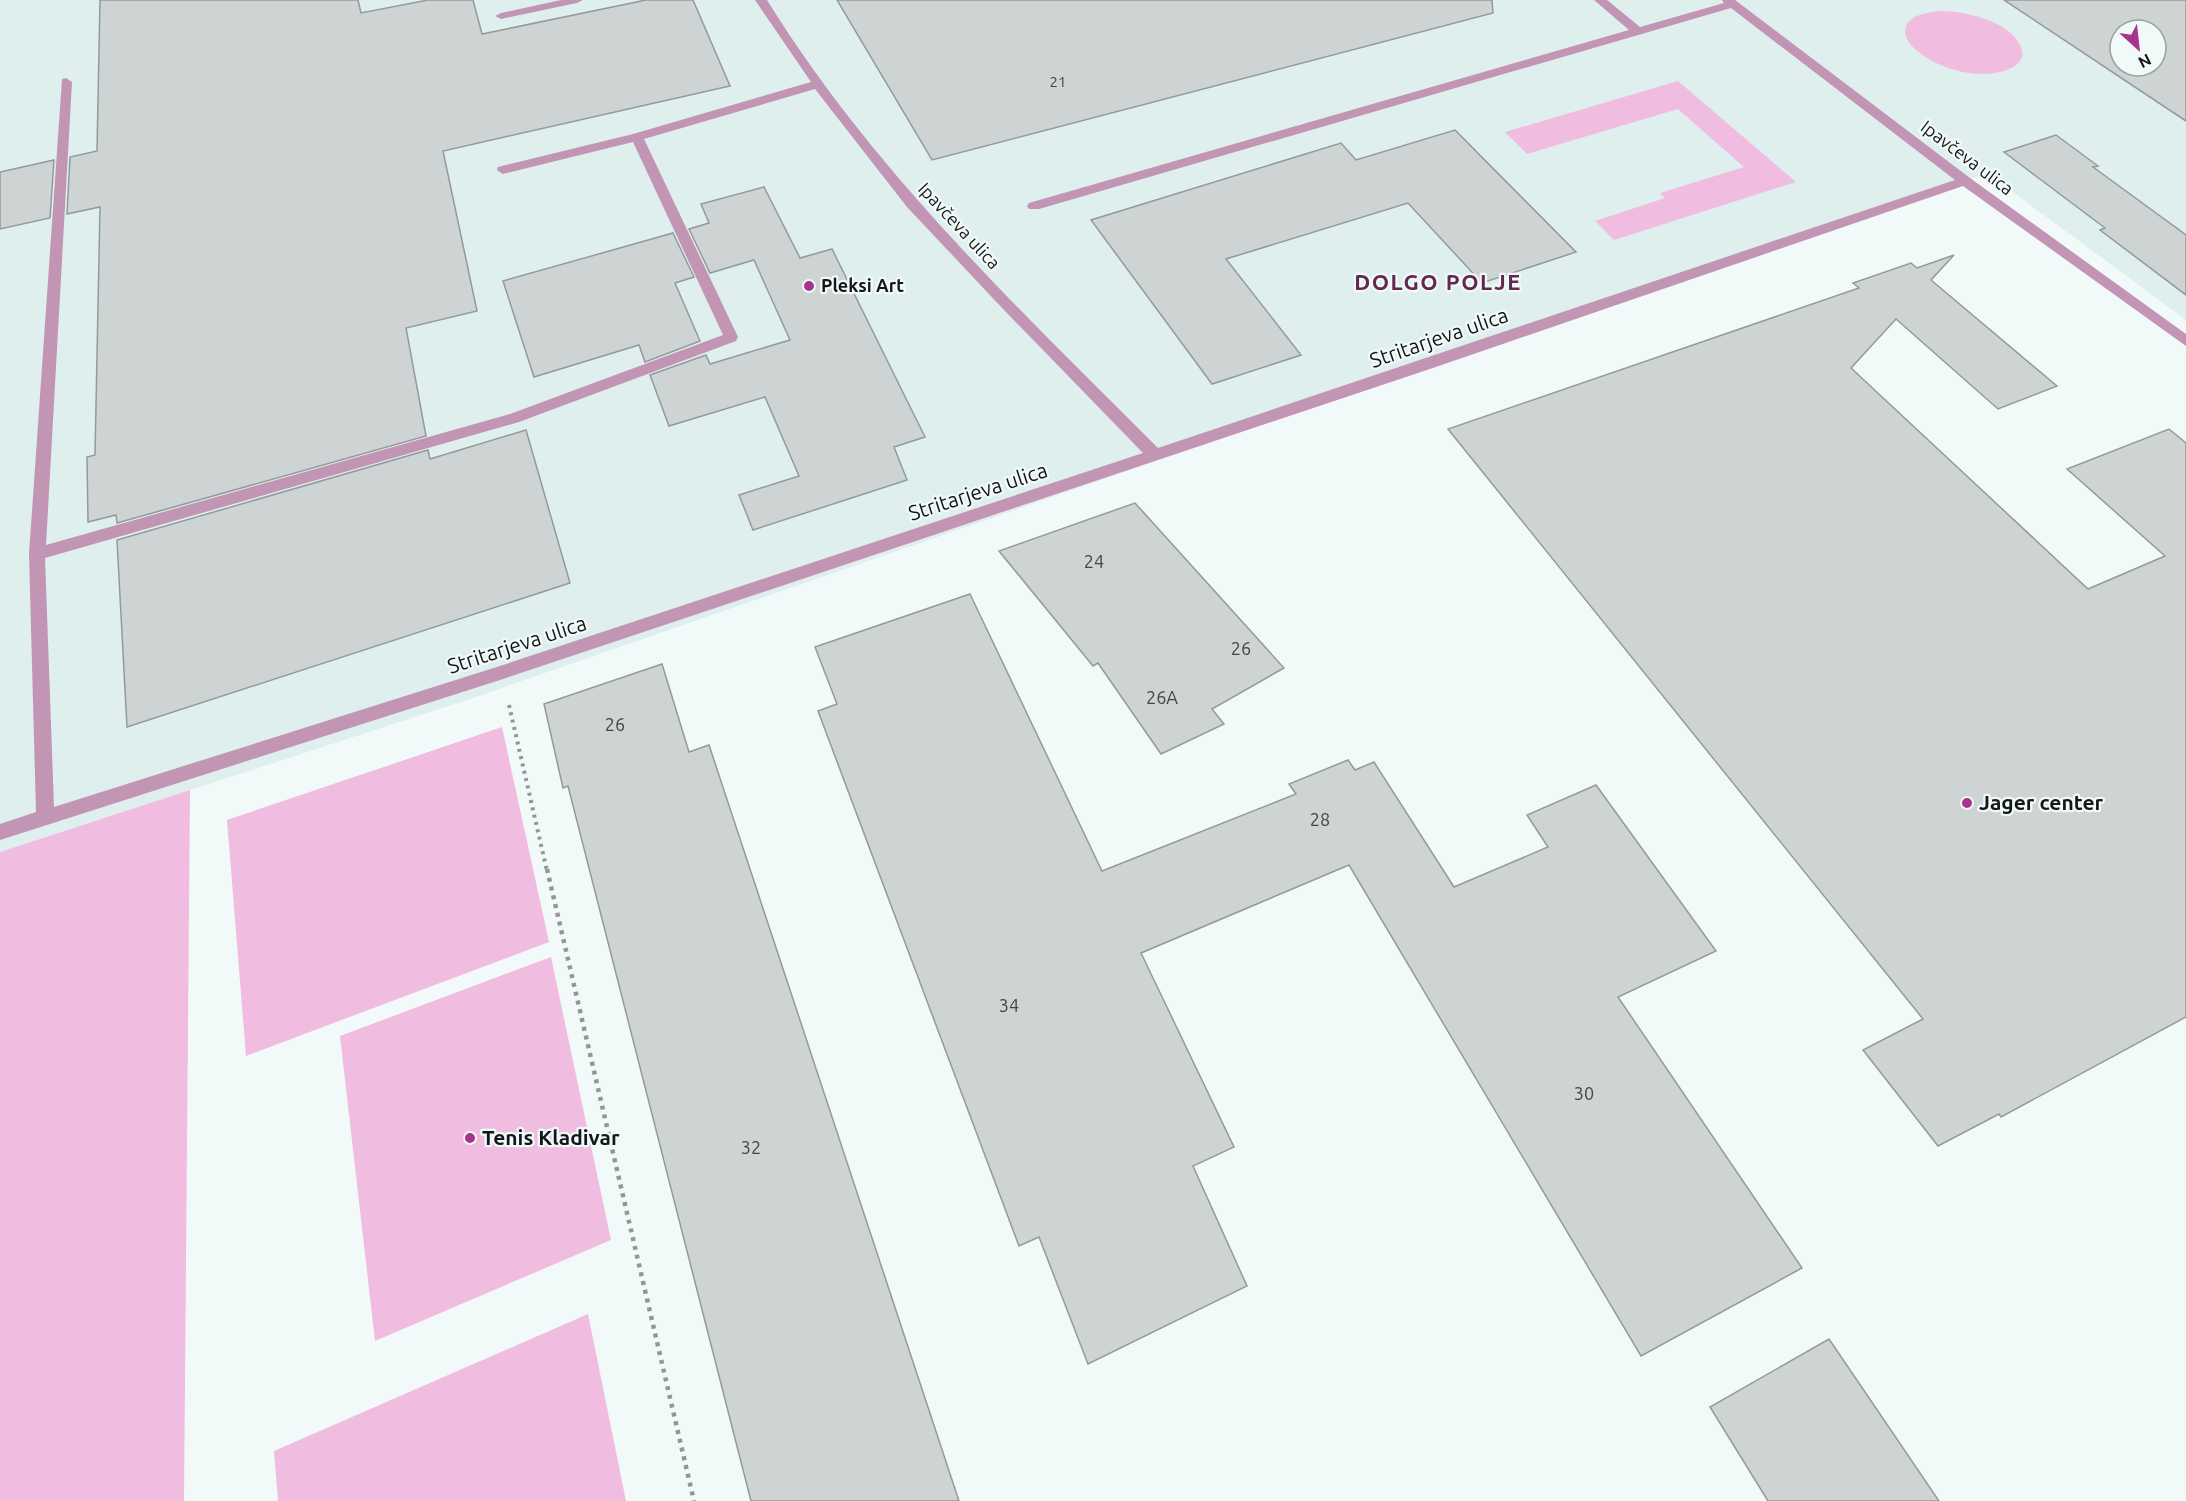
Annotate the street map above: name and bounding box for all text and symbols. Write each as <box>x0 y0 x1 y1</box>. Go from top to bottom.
north arrow <box>2108 18 2168 78</box>
text: N <box>2135 51 2154 72</box>
house number: 21 <box>1050 73 1066 90</box>
street label: Ipavčeva ulica <box>1917 116 2018 198</box>
street label: Ipavčeva ulica <box>915 178 1005 273</box>
district label: DOLGO POLJE <box>1354 269 1522 294</box>
place label: Pleksi Art <box>821 275 904 295</box>
marker: Pleksi Art <box>802 279 816 293</box>
street label: Stritarjeva ulica <box>1366 302 1511 372</box>
street label: Stritarjeva ulica <box>905 457 1050 525</box>
house number: 24 <box>1084 551 1104 571</box>
street label: Stritarjeva ulica <box>444 610 589 678</box>
house number: 26 <box>1231 638 1251 658</box>
house number: 26A <box>1146 687 1178 707</box>
house number: 26 <box>605 714 625 734</box>
place label: Jager center <box>1979 790 2103 814</box>
marker: Jager center <box>1960 796 1974 810</box>
house number: 28 <box>1310 809 1330 829</box>
house number: 34 <box>999 995 1019 1015</box>
house number: 30 <box>1574 1083 1594 1103</box>
place label: Tenis Kladivar <box>482 1125 620 1149</box>
marker: Tenis Kladivar <box>463 1131 477 1145</box>
house number: 32 <box>741 1137 761 1157</box>

